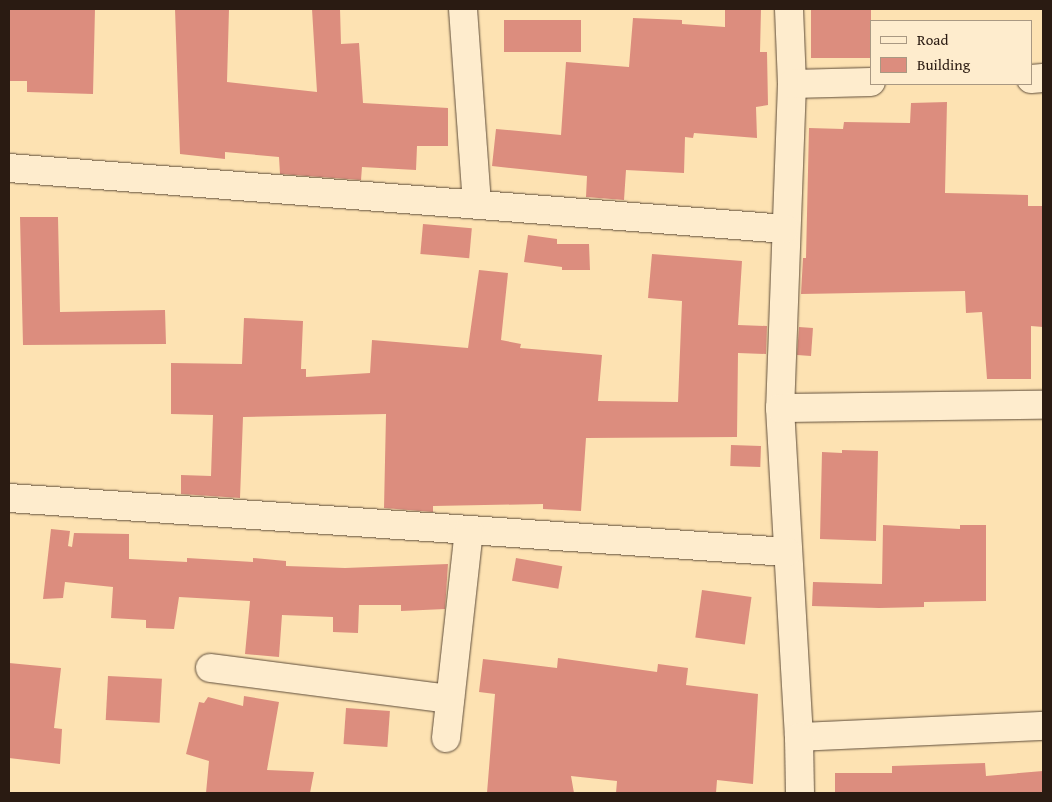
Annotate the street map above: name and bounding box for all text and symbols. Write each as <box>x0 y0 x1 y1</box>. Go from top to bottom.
legend <box>870 20 1032 85</box>
text: Road <box>917 29 948 50</box>
text: Building <box>917 54 970 75</box>

